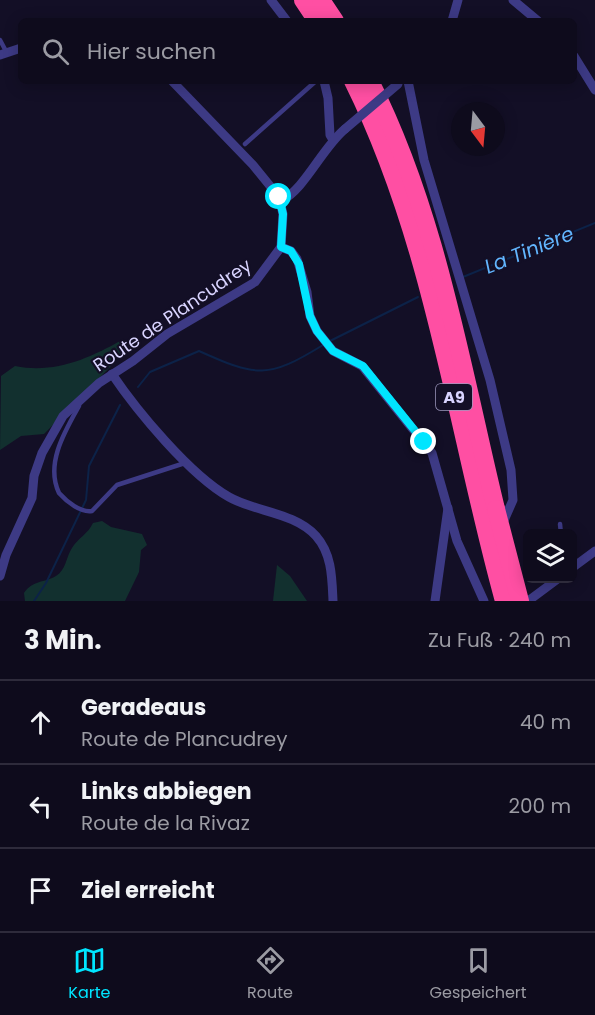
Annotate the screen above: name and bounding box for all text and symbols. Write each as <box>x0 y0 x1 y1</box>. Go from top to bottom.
search box <box>18 18 577 84</box>
icon: search <box>39 35 72 68</box>
text: Hier suchen <box>87 36 216 67</box>
north arrow <box>451 102 505 156</box>
route start <box>265 183 291 209</box>
water label: La Tinière <box>480 219 578 281</box>
street label: Route de Plancudrey <box>88 253 256 377</box>
road number: A9 <box>436 384 472 410</box>
route end <box>410 428 436 454</box>
map controls <box>523 529 577 583</box>
button: layers <box>523 529 577 583</box>
text: 3 Min. <box>24 622 102 658</box>
text: Zu Fuß · 240 m <box>428 626 571 654</box>
text: Geradeaus <box>81 692 206 723</box>
icon: ahead <box>24 706 57 739</box>
text: 40 m <box>520 708 571 736</box>
text: Route de Plancudrey <box>81 725 287 753</box>
text: Links abbiegen <box>81 776 252 807</box>
icon: left <box>24 790 57 823</box>
text: 200 m <box>508 792 571 820</box>
text: Route de la Rivaz <box>81 809 250 837</box>
icon: arrive <box>24 874 57 907</box>
text: Ziel erreicht <box>81 875 215 906</box>
tab: Karte <box>68 944 110 1005</box>
tab: Route <box>247 944 293 1005</box>
tab: Gespeichert <box>430 944 527 1005</box>

